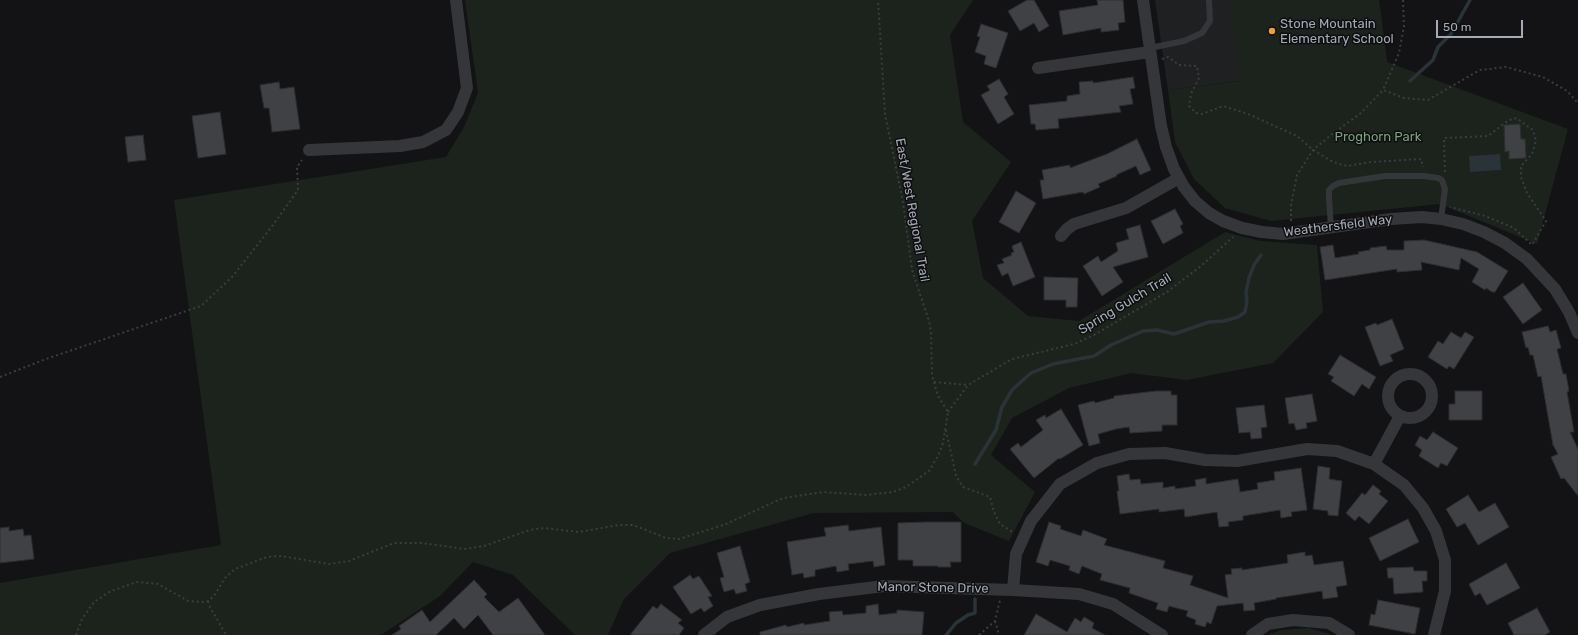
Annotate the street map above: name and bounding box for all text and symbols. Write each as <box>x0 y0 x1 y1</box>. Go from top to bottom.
scale bar <box>1438 12 1525 38</box>
place label: Stone Mountain Elementary School <box>1280 16 1394 47</box>
text: 50 m <box>1443 20 1471 34</box>
marker: Stone Mountain Elementary School <box>1267 26 1277 36</box>
park label: Proghorn Park <box>1335 129 1421 145</box>
street label: East/West Regional Trail <box>892 137 932 283</box>
street label: Weathersfield Way <box>1283 212 1393 240</box>
street label: Spring Gulch Trail <box>1076 270 1174 338</box>
street label: Manor Stone Drive <box>877 579 989 597</box>

